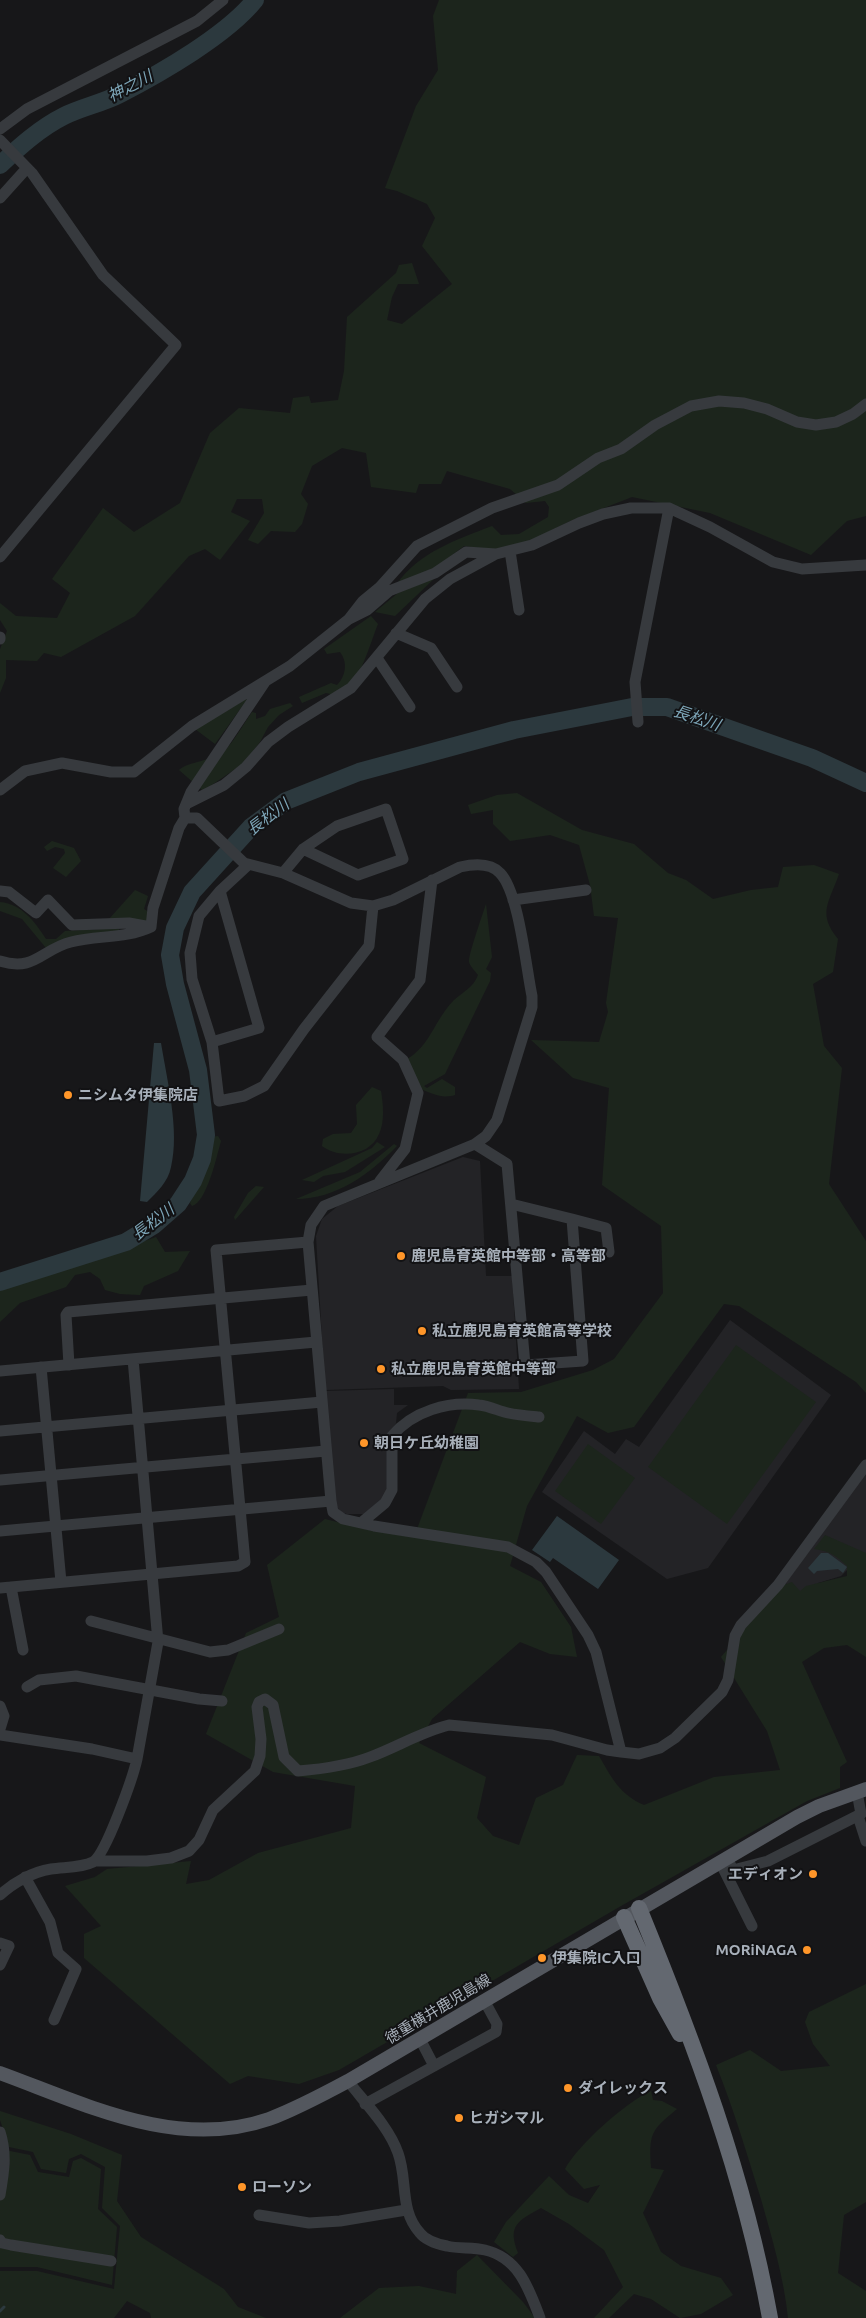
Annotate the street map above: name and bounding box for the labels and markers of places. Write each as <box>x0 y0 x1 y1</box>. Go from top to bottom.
place label: ニシムタ伊集院店 <box>78 1086 198 1104</box>
marker: ニシムタ伊集院店 <box>62 1089 74 1101</box>
place label: 鹿児島育英館中等部・高等部 <box>411 1247 606 1265</box>
marker: 鹿児島育英館中等部・高等部 <box>395 1250 407 1262</box>
place label: 私立鹿児島育英館高等学校 <box>432 1322 612 1340</box>
marker: 私立鹿児島育英館高等学校 <box>416 1325 428 1337</box>
place label: 私立鹿児島育英館中等部 <box>391 1360 556 1378</box>
marker: 私立鹿児島育英館中等部 <box>375 1363 387 1375</box>
place label: 朝日ケ丘幼稚園 <box>374 1434 479 1452</box>
marker: 朝日ケ丘幼稚園 <box>358 1437 370 1449</box>
place label: エディオン <box>728 1865 803 1883</box>
marker: エディオン <box>807 1868 819 1880</box>
place label: MORiNAGA <box>715 1941 797 1959</box>
marker: MORiNAGA <box>801 1944 813 1956</box>
place label: 伊集院IC入口 <box>552 1949 641 1967</box>
marker: 伊集院IC入口 <box>536 1952 548 1964</box>
place label: ダイレックス <box>578 2079 668 2097</box>
marker: ダイレックス <box>562 2082 574 2094</box>
place label: ヒガシマル <box>469 2109 544 2127</box>
marker: ヒガシマル <box>453 2112 465 2124</box>
place label: ローソン <box>252 2178 312 2196</box>
marker: ローソン <box>236 2181 248 2193</box>

